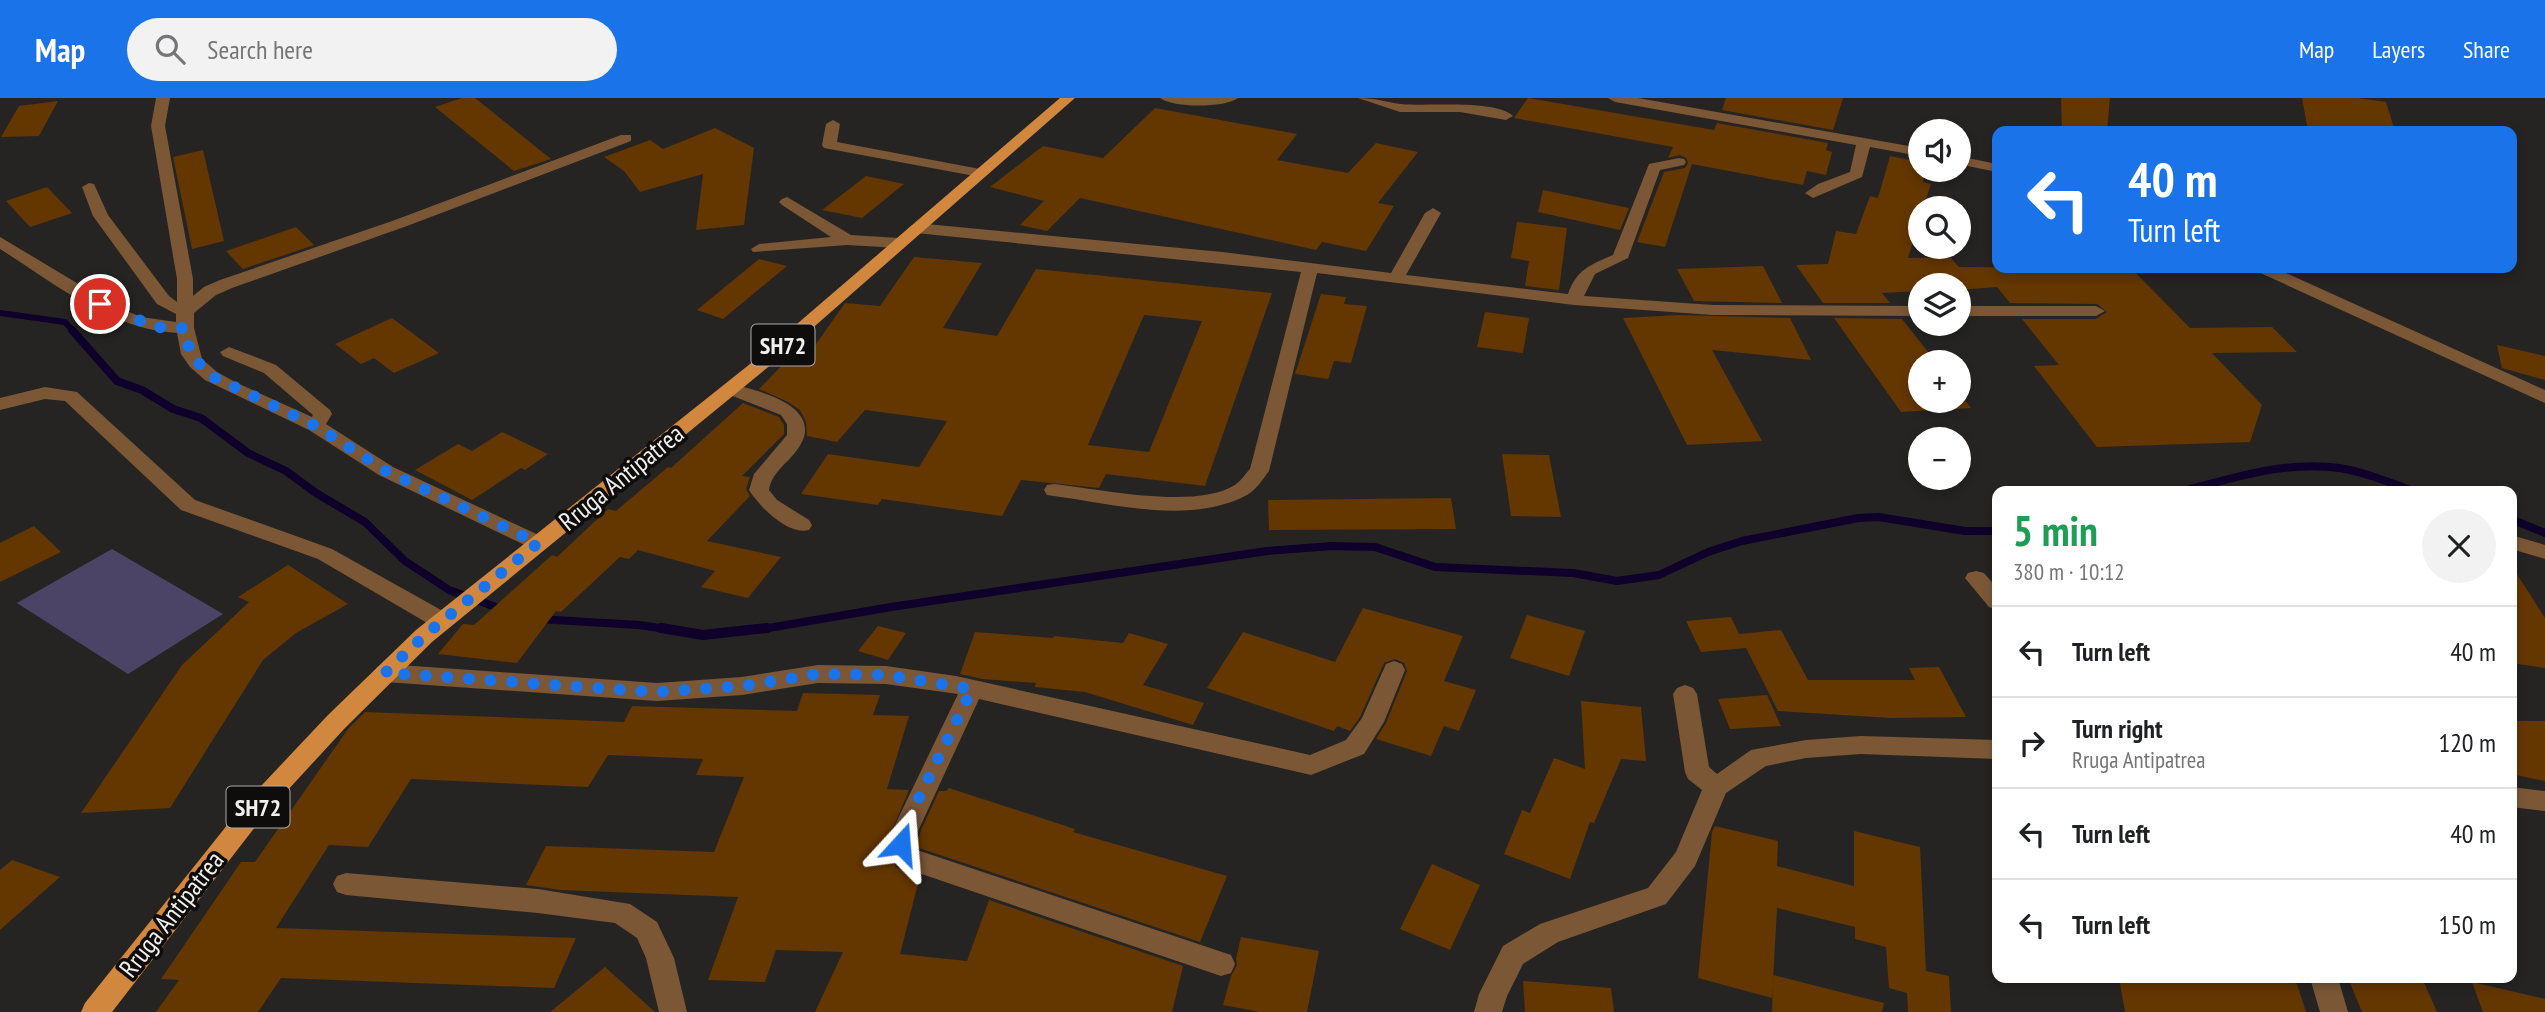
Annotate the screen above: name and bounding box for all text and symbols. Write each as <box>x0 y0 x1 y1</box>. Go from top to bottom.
search box <box>127 18 617 81</box>
text: Map <box>35 28 85 71</box>
icon: search <box>151 30 189 68</box>
text: Search here <box>207 33 313 66</box>
text: Map <box>2299 34 2334 65</box>
text: Layers <box>2372 34 2425 65</box>
text: Share <box>2463 34 2510 65</box>
map controls <box>1908 119 1971 490</box>
button: sound <box>1908 119 1971 182</box>
text: 40 m <box>2128 147 2217 211</box>
icon: left <box>2013 154 2104 245</box>
button: search <box>1908 196 1971 259</box>
text: Turn left <box>2128 209 2220 251</box>
button: layers <box>1908 273 1971 336</box>
pin <box>70 274 130 334</box>
icon: arrive <box>81 285 119 323</box>
road number: SH72 <box>752 324 814 366</box>
button: + <box>1908 350 1971 413</box>
street label: Rruga Antipatrea <box>552 417 690 537</box>
button: − <box>1908 427 1971 490</box>
text: 5 min <box>2013 503 2098 558</box>
button: close <box>2422 509 2496 583</box>
text: 380 m · 10:12 <box>2013 557 2125 586</box>
icon: left <box>2013 633 2051 671</box>
text: Turn left <box>2072 635 2150 668</box>
text: 40 m <box>2450 635 2496 668</box>
text: Turn right <box>2072 712 2163 745</box>
icon: right <box>2013 724 2051 762</box>
text: 120 m <box>2438 726 2496 759</box>
text: Rruga Antipatrea <box>2072 745 2206 774</box>
road number: SH72 <box>226 786 290 828</box>
position arrow <box>864 807 938 881</box>
icon: left <box>2013 815 2051 853</box>
text: Turn left <box>2072 817 2150 850</box>
text: 40 m <box>2450 817 2496 850</box>
street label: Rruga Antipatrea <box>112 844 230 984</box>
icon: left <box>2013 906 2051 944</box>
text: Turn left <box>2072 908 2150 941</box>
text: 150 m <box>2438 908 2496 941</box>

